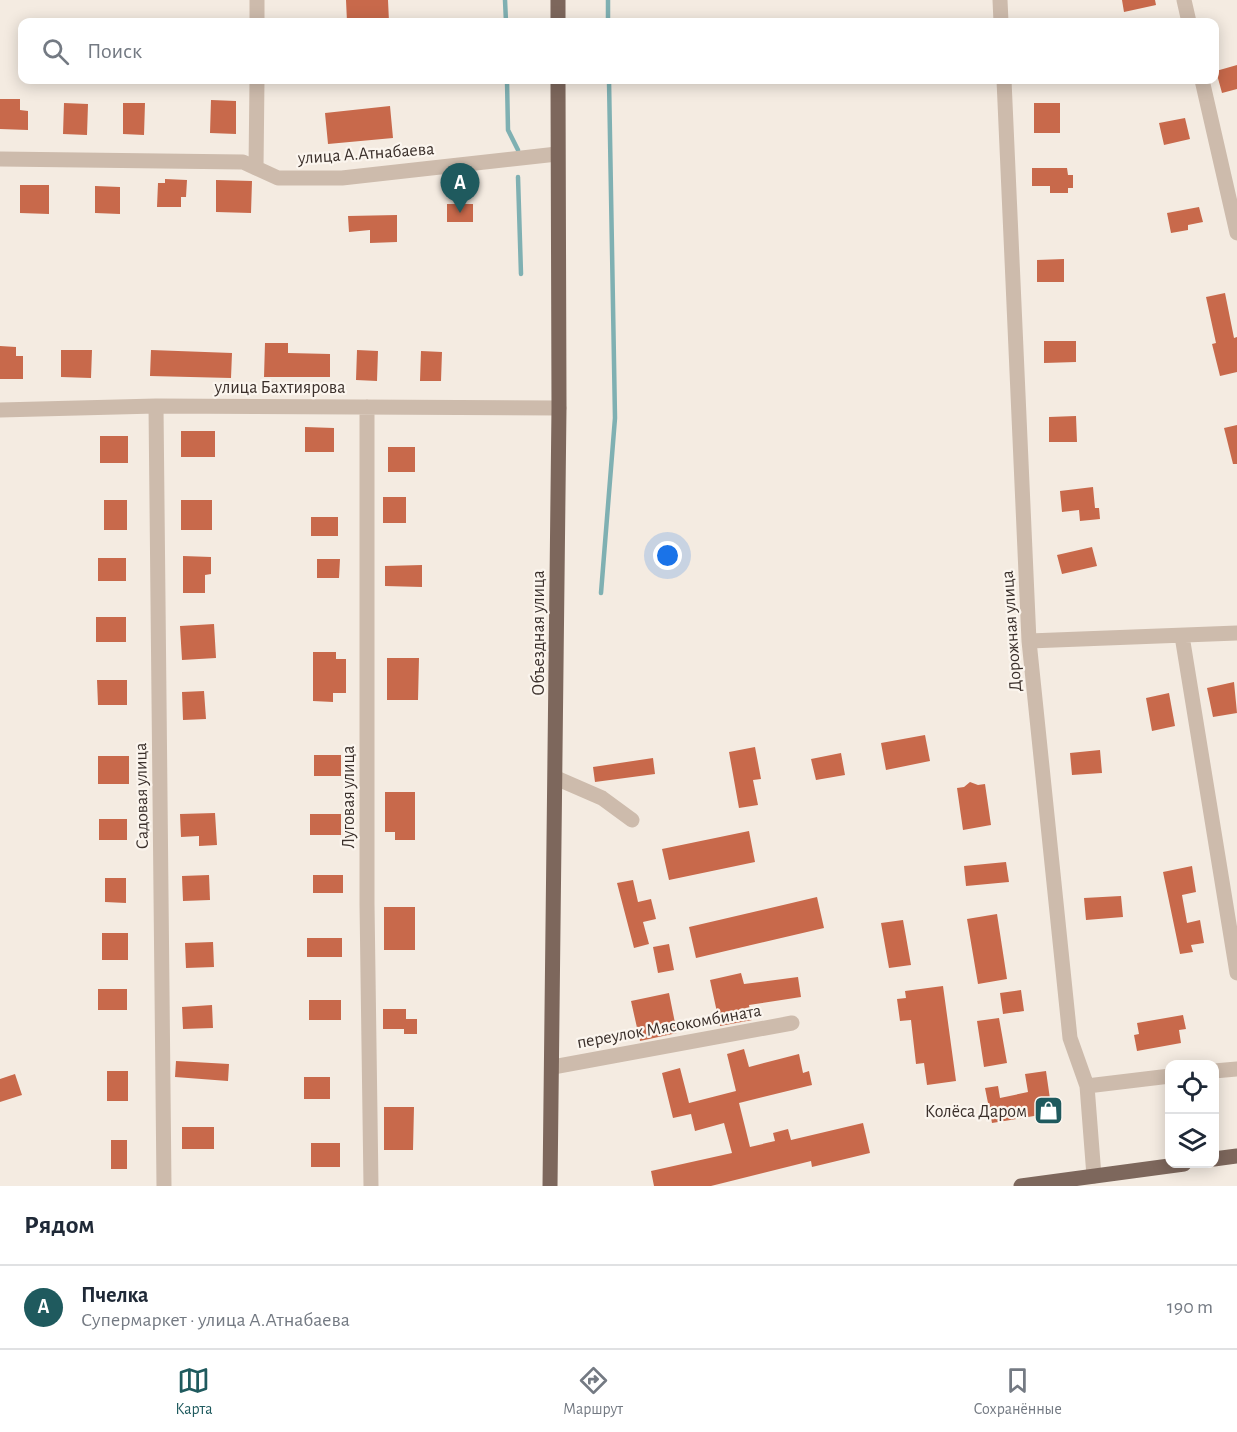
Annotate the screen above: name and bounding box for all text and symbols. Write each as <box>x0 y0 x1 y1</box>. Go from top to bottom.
search box <box>18 18 1219 84</box>
icon: search <box>39 35 72 68</box>
text: Поиск <box>87 40 142 62</box>
street label: улица А.Атнабаева <box>296 139 435 168</box>
pin: A <box>440 164 480 213</box>
street label: улица Бахтиярова <box>214 379 345 397</box>
your location <box>653 541 682 570</box>
street label: Объездная улица <box>529 570 548 696</box>
street label: Дорожная улица <box>999 570 1025 692</box>
street label: Садовая улица <box>132 743 152 849</box>
street label: Луговая улица <box>340 746 358 848</box>
street label: переулок Мясокомбината <box>575 1001 763 1052</box>
map controls <box>1165 1060 1219 1168</box>
button: locate <box>1165 1060 1219 1114</box>
shop icon: Колёса Даром <box>1032 1095 1064 1127</box>
place label: Колёса Даром <box>925 1103 1027 1121</box>
button: layers <box>1165 1114 1219 1168</box>
text: Рядом <box>24 1212 95 1238</box>
text: Пчелка <box>81 1284 148 1306</box>
text: A <box>38 1297 50 1317</box>
text: 190 m <box>1167 1297 1213 1317</box>
text: Супермаркет · улица А.Атнабаева <box>81 1310 350 1330</box>
tab: Карта <box>175 1364 213 1419</box>
tab: Маршрут <box>563 1364 623 1419</box>
tab: Сохранённые <box>973 1364 1062 1419</box>

